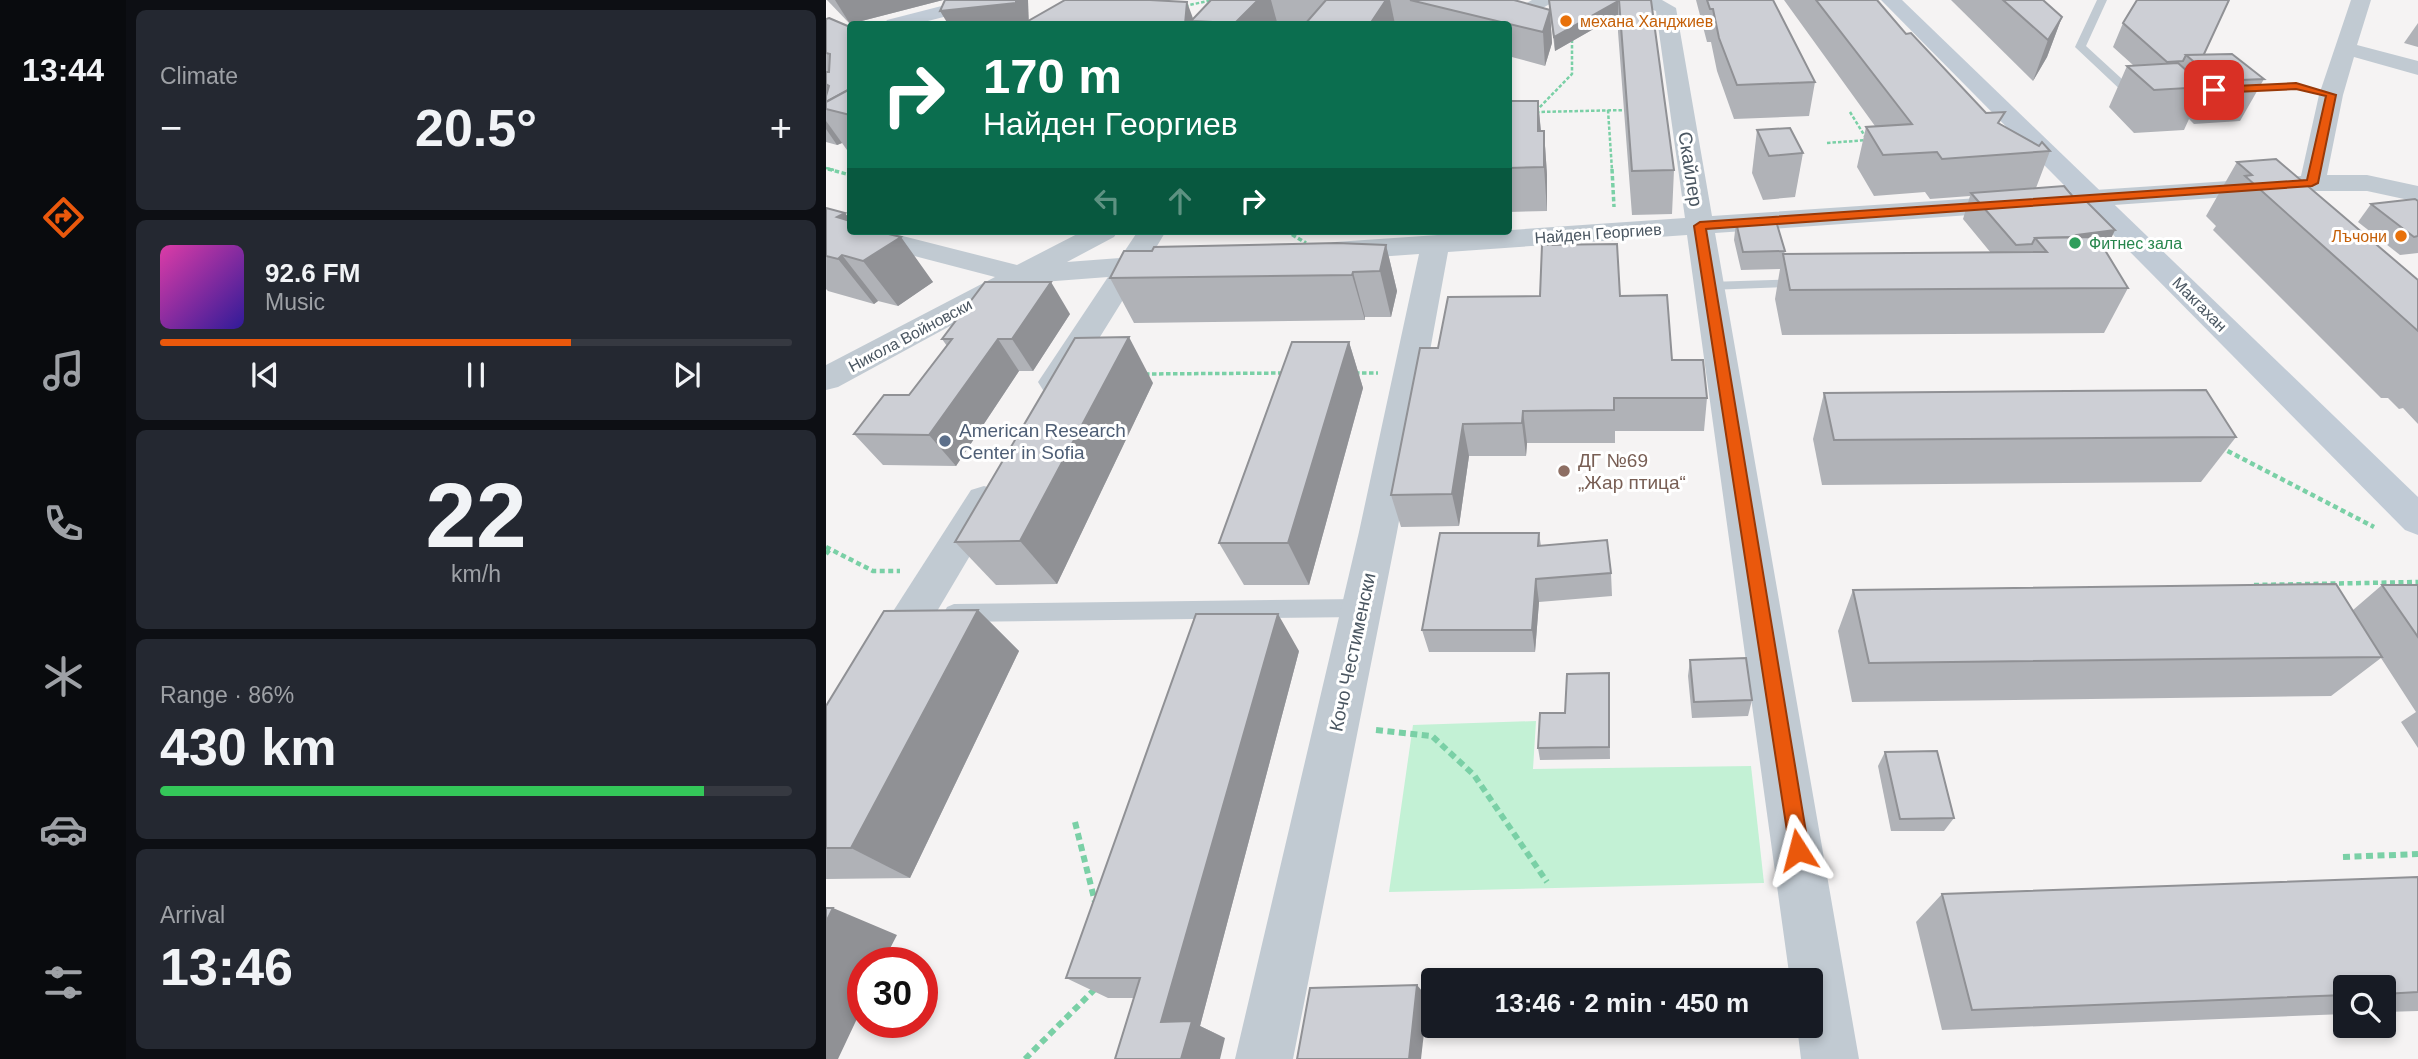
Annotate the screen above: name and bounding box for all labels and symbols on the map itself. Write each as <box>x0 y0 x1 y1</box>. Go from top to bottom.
marker: механа Ханджиев <box>1558 13 1574 29</box>
place label: механа Ханджиев <box>1580 13 1713 30</box>
pin <box>2184 60 2244 120</box>
street label: Скайлер <box>1674 130 1707 208</box>
street label: Найден Георгиев <box>1534 221 1662 246</box>
place label: Лъчони <box>2331 228 2387 245</box>
marker: Лъчони <box>2393 228 2409 244</box>
marker: Фитнес зала <box>2067 235 2083 251</box>
place label: Фитнес зала <box>2089 235 2182 252</box>
street label: Макгахан <box>2169 274 2230 335</box>
street label: Никола Войновски <box>846 296 975 375</box>
place label: American Research Center in Sofia <box>959 420 1126 463</box>
marker: American Research Center in Sofia <box>937 433 953 449</box>
place label: ДГ №69 „Жар птица“ <box>1578 450 1686 493</box>
marker: ДГ №69 „Жар птица“ <box>1556 463 1572 479</box>
street label: Кочо Честименски <box>1325 571 1380 733</box>
position arrow <box>1761 813 1835 887</box>
speed limit sign: 30 <box>847 947 938 1038</box>

